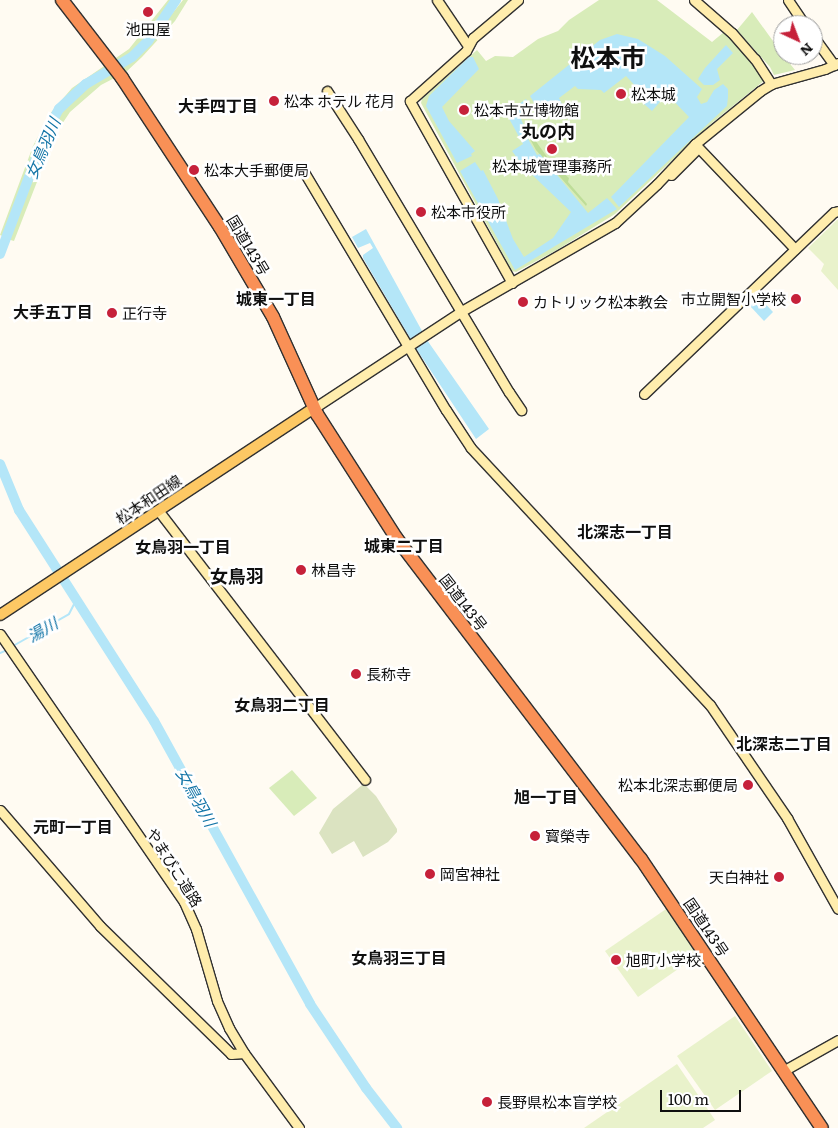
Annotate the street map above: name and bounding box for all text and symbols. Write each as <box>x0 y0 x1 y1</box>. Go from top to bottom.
marker: 池田屋 <box>142 6 154 18</box>
north arrow <box>773 15 823 65</box>
place label: 池田屋 <box>126 20 170 38</box>
text: N <box>796 39 819 62</box>
district label: 松本市 <box>571 42 645 72</box>
place label: 松本城 <box>631 85 676 103</box>
marker: 松本城 <box>615 88 627 100</box>
place label: 松本 ホテル 花月 <box>284 92 395 110</box>
district label: 大手四丁目 <box>178 95 258 115</box>
marker: 松本 ホテル 花月 <box>268 95 280 107</box>
place label: 松本市立博物館 <box>474 101 579 119</box>
marker: 松本市立博物館 <box>458 104 470 116</box>
water label: 女鳥羽川 <box>21 115 63 181</box>
district label: 丸の内 <box>521 120 575 142</box>
marker: 松本城管理事務所 <box>546 143 558 155</box>
place label: 松本城管理事務所 <box>492 157 612 175</box>
place label: 松本大手郵便局 <box>204 161 309 179</box>
marker: 松本大手郵便局 <box>188 164 200 176</box>
place label: 松本市役所 <box>431 203 506 221</box>
marker: 松本市役所 <box>415 206 427 218</box>
street label: 国道143号 <box>224 212 274 278</box>
district label: 城東一丁目 <box>236 288 316 308</box>
place label: 市立開智小学校 <box>681 290 786 308</box>
place label: カトリック松本教会 <box>533 293 668 311</box>
marker: 市立開智小学校 <box>790 293 802 305</box>
marker: カトリック松本教会 <box>517 296 529 308</box>
district label: 大手五丁目 <box>13 301 93 321</box>
place label: 正行寺 <box>122 304 167 322</box>
marker: 正行寺 <box>106 307 118 319</box>
street label: 松本和田線 <box>112 471 184 527</box>
district label: 北深志一丁目 <box>577 521 673 541</box>
district label: 城東二丁目 <box>364 535 444 555</box>
district label: 女鳥羽一丁目 <box>135 536 231 556</box>
place label: 林昌寺 <box>311 561 356 579</box>
marker: 林昌寺 <box>295 564 307 576</box>
district label: 女鳥羽 <box>210 565 264 587</box>
street label: 国道143号 <box>436 570 492 634</box>
water label: 湯川 <box>23 613 61 645</box>
place label: 長称寺 <box>366 665 411 683</box>
marker: 長称寺 <box>350 668 362 680</box>
district label: 女鳥羽二丁目 <box>234 694 330 714</box>
district label: 北深志二丁目 <box>736 733 832 753</box>
water label: 女鳥羽川 <box>173 764 221 830</box>
place label: 松本北深志郵便局 <box>618 776 738 794</box>
marker: 松本北深志郵便局 <box>742 779 754 791</box>
district label: 旭一丁目 <box>514 786 578 806</box>
district label: 元町一丁目 <box>33 816 113 836</box>
street label: やまびこ道路 <box>144 824 206 910</box>
place label: 寳榮寺 <box>545 827 590 845</box>
marker: 寳榮寺 <box>529 830 541 842</box>
place label: 岡宮神社 <box>440 865 500 883</box>
marker: 岡宮神社 <box>424 868 436 880</box>
place label: 天白神社 <box>709 868 769 886</box>
marker: 天白神社 <box>773 871 785 883</box>
street label: 国道143号 <box>681 894 733 960</box>
district label: 女鳥羽三丁目 <box>351 947 447 967</box>
place label: 旭町小学校 <box>626 951 701 969</box>
marker: 旭町小学校 <box>610 954 622 966</box>
scale bar <box>663 1080 744 1112</box>
text: 100 m <box>668 1087 709 1110</box>
place label: 長野県松本盲学校 <box>497 1093 617 1111</box>
marker: 長野県松本盲学校 <box>481 1096 493 1108</box>

